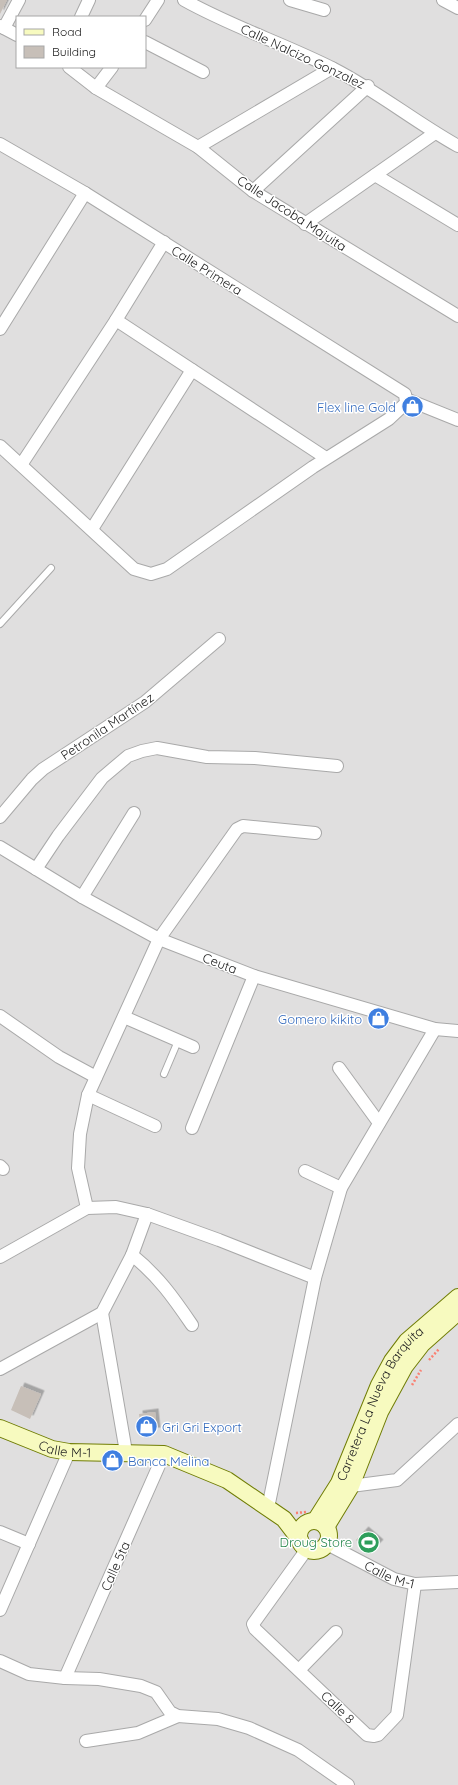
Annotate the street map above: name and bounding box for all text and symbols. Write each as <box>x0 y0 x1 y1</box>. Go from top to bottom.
legend <box>16 16 146 68</box>
street label: Calle Nalcizo Gonzalez <box>238 20 368 92</box>
text: Road <box>52 24 82 39</box>
text: Building <box>52 44 96 59</box>
street label: Calle Jacoba Majuita <box>234 172 350 254</box>
street label: Calle Primera <box>169 242 245 298</box>
shop icon: Flex line Gold <box>399 394 425 420</box>
place label: Flex line Gold <box>317 399 396 415</box>
street label: Petronila Martínez <box>58 689 156 763</box>
street label: Ceuta <box>201 949 239 977</box>
shop icon: Gomero kikito <box>365 1006 391 1032</box>
place label: Gomero kikito <box>278 1011 362 1027</box>
street label: Carretera La Nueva Barquita <box>333 1323 426 1483</box>
shop icon: Gri Gri Export <box>134 1414 160 1440</box>
place label: Gri Gri Export <box>162 1419 242 1435</box>
street label: Calle M-1 <box>36 1436 91 1460</box>
shop icon: Banca Melina <box>100 1448 126 1474</box>
place label: Banca Melina <box>128 1453 209 1469</box>
sports icon: Droug Store <box>355 1529 381 1555</box>
place label: Droug Store <box>280 1534 352 1550</box>
street label: Calle 5ta <box>97 1539 133 1593</box>
street label: Calle M-1 <box>362 1557 416 1592</box>
street label: Calle 8 <box>318 1687 358 1727</box>

